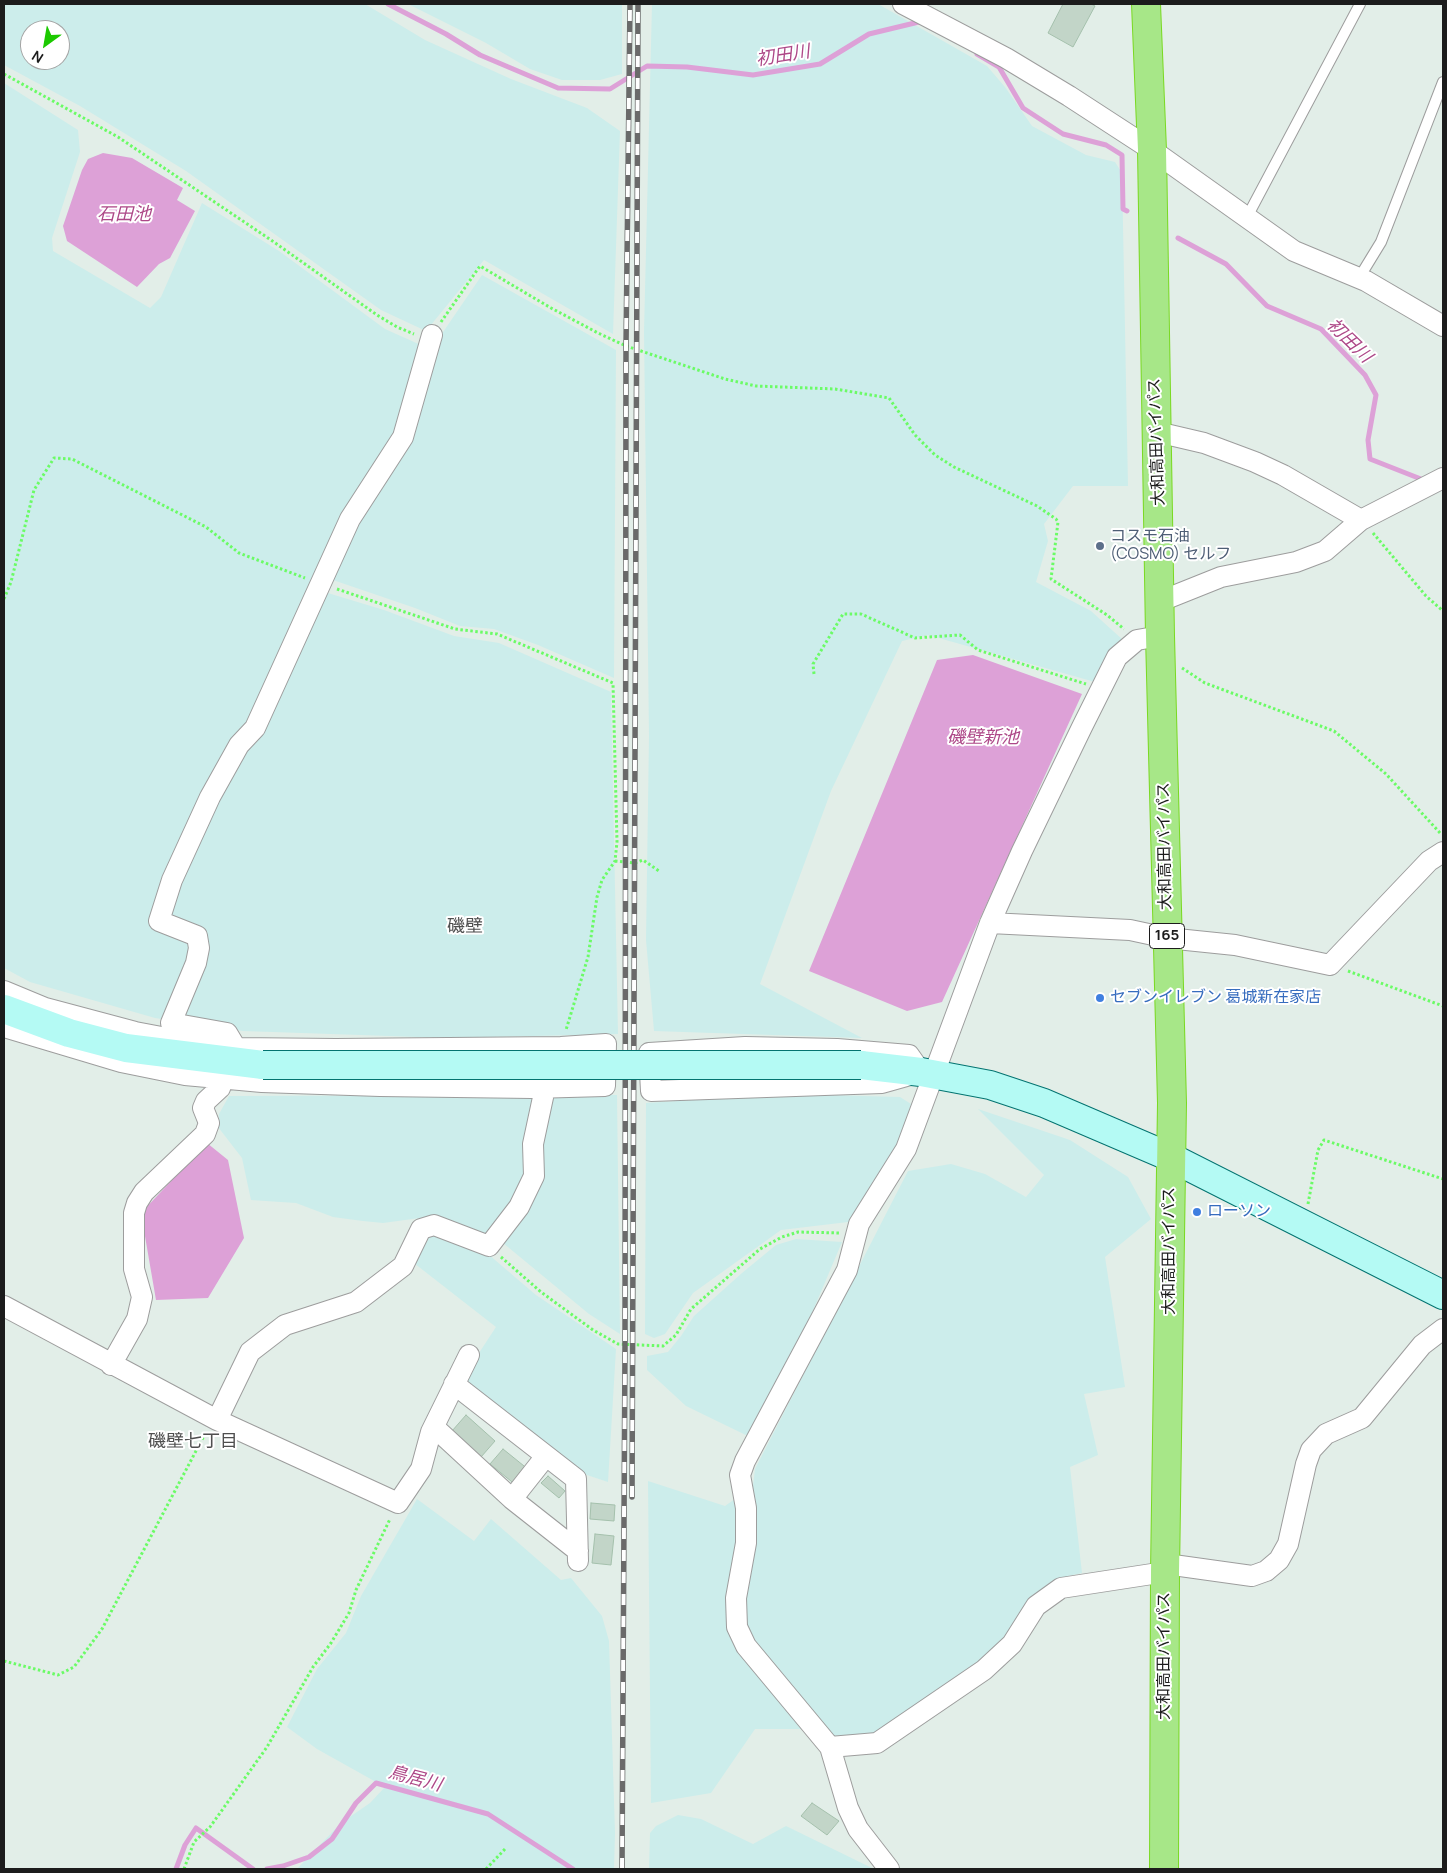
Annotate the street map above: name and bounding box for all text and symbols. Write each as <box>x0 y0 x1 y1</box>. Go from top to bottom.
north arrow <box>20 20 70 70</box>
water label: 初田川 <box>755 41 811 71</box>
text: N <box>28 47 47 68</box>
water label: 石田池 <box>97 204 151 226</box>
water label: 初田川 <box>1322 314 1376 368</box>
street label: 大和高田バイパス <box>1145 378 1169 506</box>
place label: コスモ石油 (COSMO) セルフ <box>1110 527 1231 565</box>
marker: コスモ石油 (COSMO) セルフ <box>1094 540 1106 552</box>
water label: 磯壁新池 <box>947 727 1019 749</box>
street label: 大和高田バイパス <box>1154 782 1176 910</box>
district label: 磯壁 <box>447 916 483 938</box>
road number: 165 <box>1150 924 1184 948</box>
place label: セブンイレブン 葛城新在家店 <box>1110 988 1321 1008</box>
marker: セブンイレブン 葛城新在家店 <box>1094 992 1106 1004</box>
street label: 大和高田バイパス <box>1160 1187 1180 1315</box>
place label: ローソン <box>1207 1202 1271 1222</box>
marker: ローソン <box>1191 1206 1203 1218</box>
district label: 磯壁七丁目 <box>148 1431 238 1453</box>
street label: 大和高田バイパス <box>1155 1592 1175 1720</box>
water label: 鳥居川 <box>386 1762 444 1796</box>

